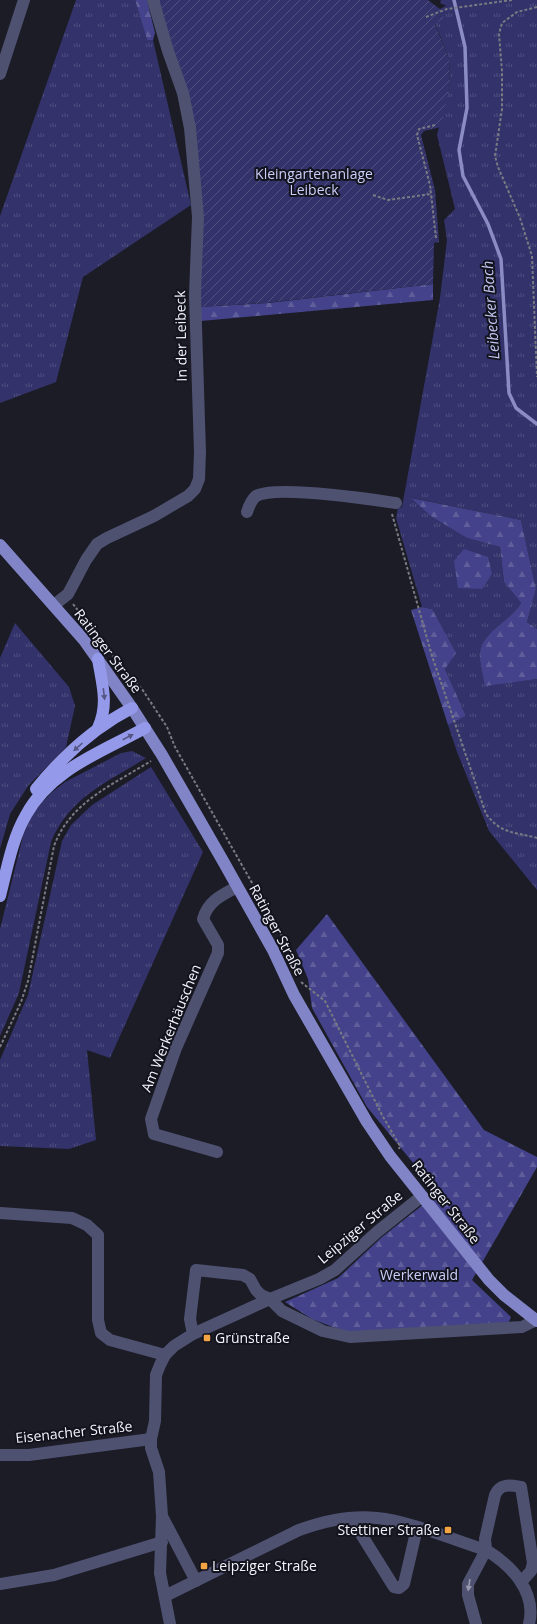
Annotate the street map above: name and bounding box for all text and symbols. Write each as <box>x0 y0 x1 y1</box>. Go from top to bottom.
park label: Kleingartenanlage Leibeck <box>255 164 373 199</box>
water label: Leibecker Bach <box>477 260 503 360</box>
street label: In der Leibeck <box>170 290 191 382</box>
street label: Ratinger Straße <box>70 605 146 697</box>
one-way arrow <box>101 688 108 700</box>
one-way arrow <box>122 734 133 741</box>
one-way arrow <box>73 742 83 751</box>
street label: Ratinger Straße <box>245 881 310 979</box>
street label: Am Werkerhäuschen <box>136 961 205 1095</box>
street label: Ratinger Straße <box>408 1156 485 1247</box>
street label: Leipziger Straße <box>313 1186 406 1268</box>
park label: Werkerwald <box>380 1265 458 1284</box>
place label: Grünstraße <box>215 1328 290 1347</box>
marker: Grünstraße <box>202 1333 212 1343</box>
street label: Eisenacher Straße <box>15 1416 133 1447</box>
place label: Stettiner Straße <box>337 1520 440 1539</box>
marker: Stettiner Straße <box>443 1525 453 1535</box>
place label: Leipziger Straße <box>212 1556 317 1575</box>
marker: Leipziger Straße <box>199 1561 209 1571</box>
one-way arrow <box>466 1579 472 1591</box>

